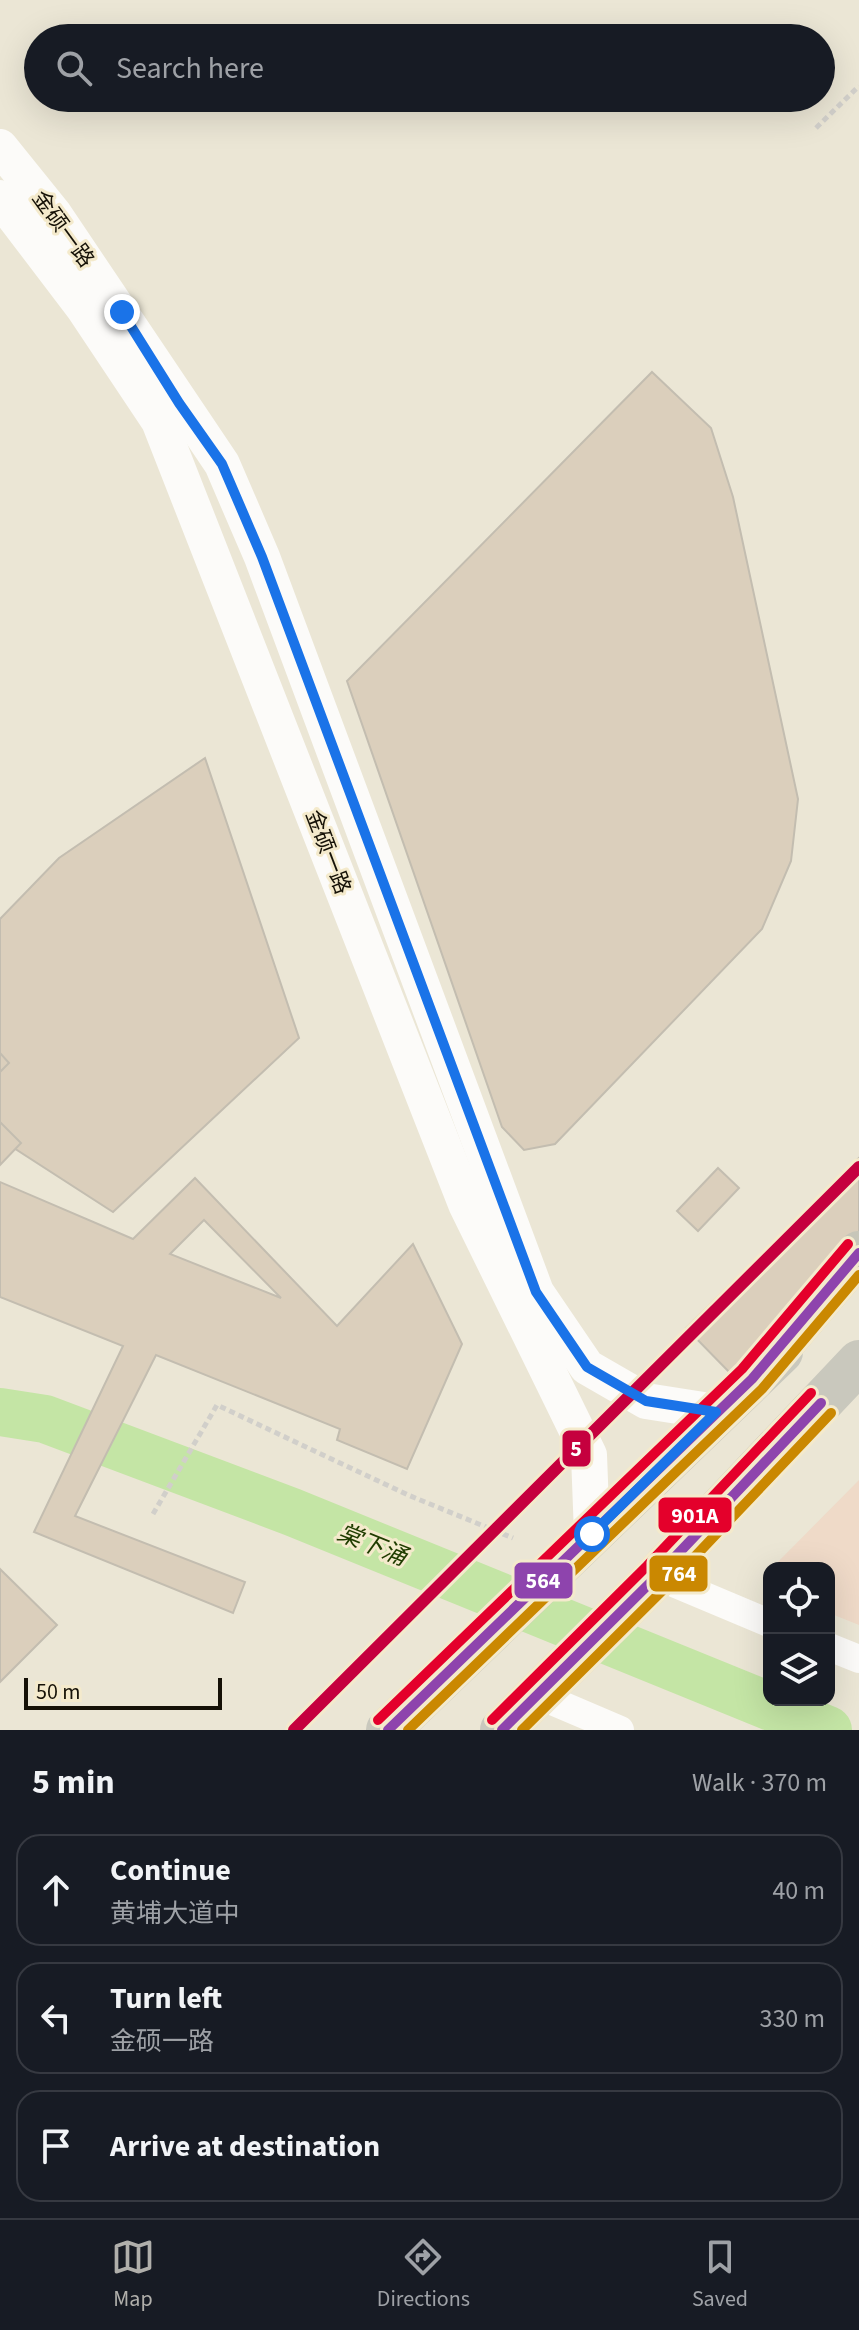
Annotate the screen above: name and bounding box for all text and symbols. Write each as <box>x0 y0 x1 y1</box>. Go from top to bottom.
search box <box>24 24 835 112</box>
icon: search <box>52 46 96 90</box>
text: Search here <box>116 47 264 90</box>
street label: 金硕一路 <box>24 184 102 274</box>
route end <box>104 294 140 330</box>
street label: 金硕一路 <box>297 805 359 899</box>
line badge: 5 <box>561 1429 592 1468</box>
text: 5 <box>570 1433 582 1465</box>
line badge: 901A <box>657 1496 733 1534</box>
text: 901A <box>671 1500 719 1532</box>
water label: 棠下涌 <box>332 1515 415 1576</box>
route start <box>574 1516 610 1552</box>
line badge: 764 <box>648 1554 709 1593</box>
text: 764 <box>662 1558 697 1590</box>
line badge: 564 <box>513 1561 574 1600</box>
map controls <box>763 1562 835 1706</box>
button: locate <box>763 1562 835 1634</box>
text: 564 <box>526 1565 561 1597</box>
button: layers <box>763 1634 835 1706</box>
scale bar <box>24 1674 222 1710</box>
text: 50 m <box>36 1676 81 1708</box>
text: 5 min <box>32 1758 115 1807</box>
text: Walk · 370 m <box>692 1764 827 1801</box>
text: Continue <box>110 1849 231 1892</box>
icon: ahead <box>34 1868 78 1912</box>
text: 40 m <box>772 1872 825 1909</box>
text: 黄埔大道中 <box>110 1895 240 1932</box>
text: Turn left <box>110 1977 222 2020</box>
icon: left <box>34 1996 78 2040</box>
text: 330 m <box>759 2000 825 2037</box>
text: 金硕一路 <box>110 2023 214 2060</box>
icon: arrive <box>34 2124 78 2168</box>
text: Arrive at destination <box>110 2125 380 2168</box>
tab: Map <box>111 2235 155 2315</box>
tab: Directions <box>377 2235 470 2315</box>
tab: Saved <box>692 2235 748 2315</box>

